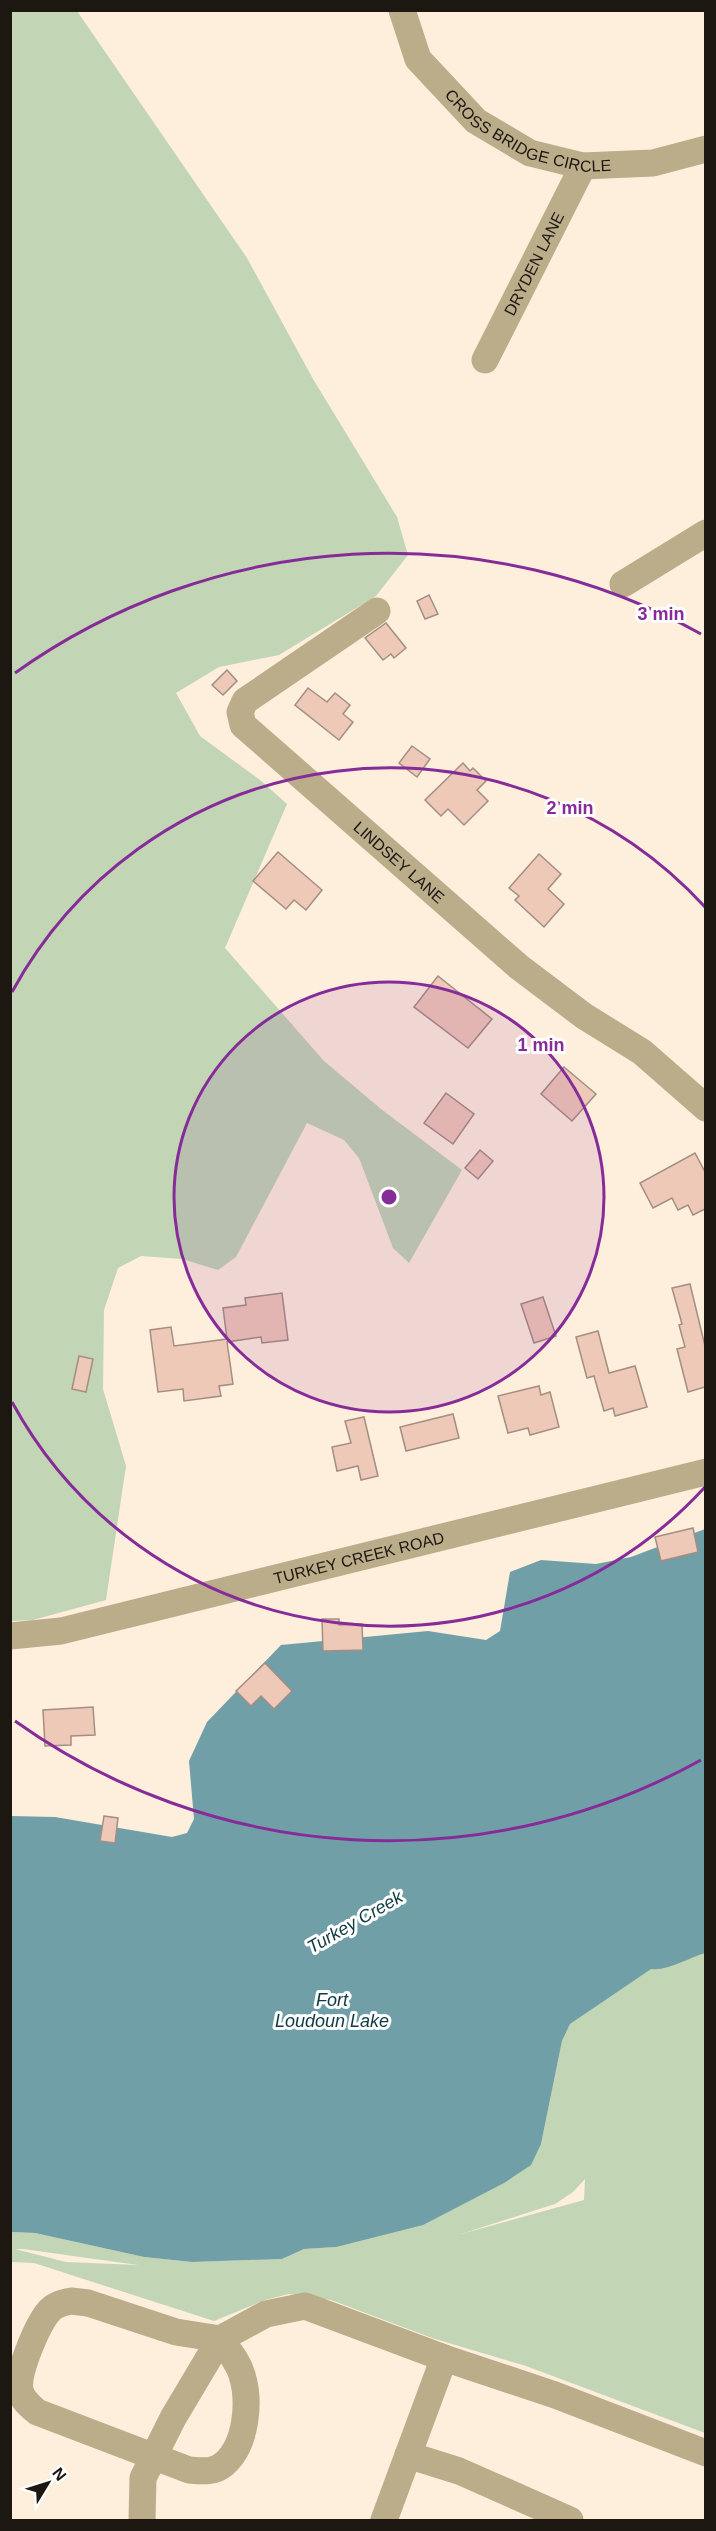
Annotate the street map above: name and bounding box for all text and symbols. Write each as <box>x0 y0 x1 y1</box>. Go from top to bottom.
street label: CROSS BRIDGE CIRCLE <box>442 86 612 175</box>
street label: DRYDEN LANE <box>501 209 567 318</box>
text: 3 min <box>637 604 685 624</box>
text: 2 min <box>546 798 594 818</box>
street label: LINDSEY LANE <box>351 818 448 906</box>
text: 1 min <box>517 1035 565 1055</box>
centre of rings <box>379 1187 399 1207</box>
street label: TURKEY CREEK ROAD <box>272 1528 446 1587</box>
water label: Turkey Creek <box>304 1886 407 1957</box>
water label: Fort Loudoun Lake <box>275 1990 389 2031</box>
north arrow <box>18 2453 78 2513</box>
text: N <box>49 2464 70 2484</box>

